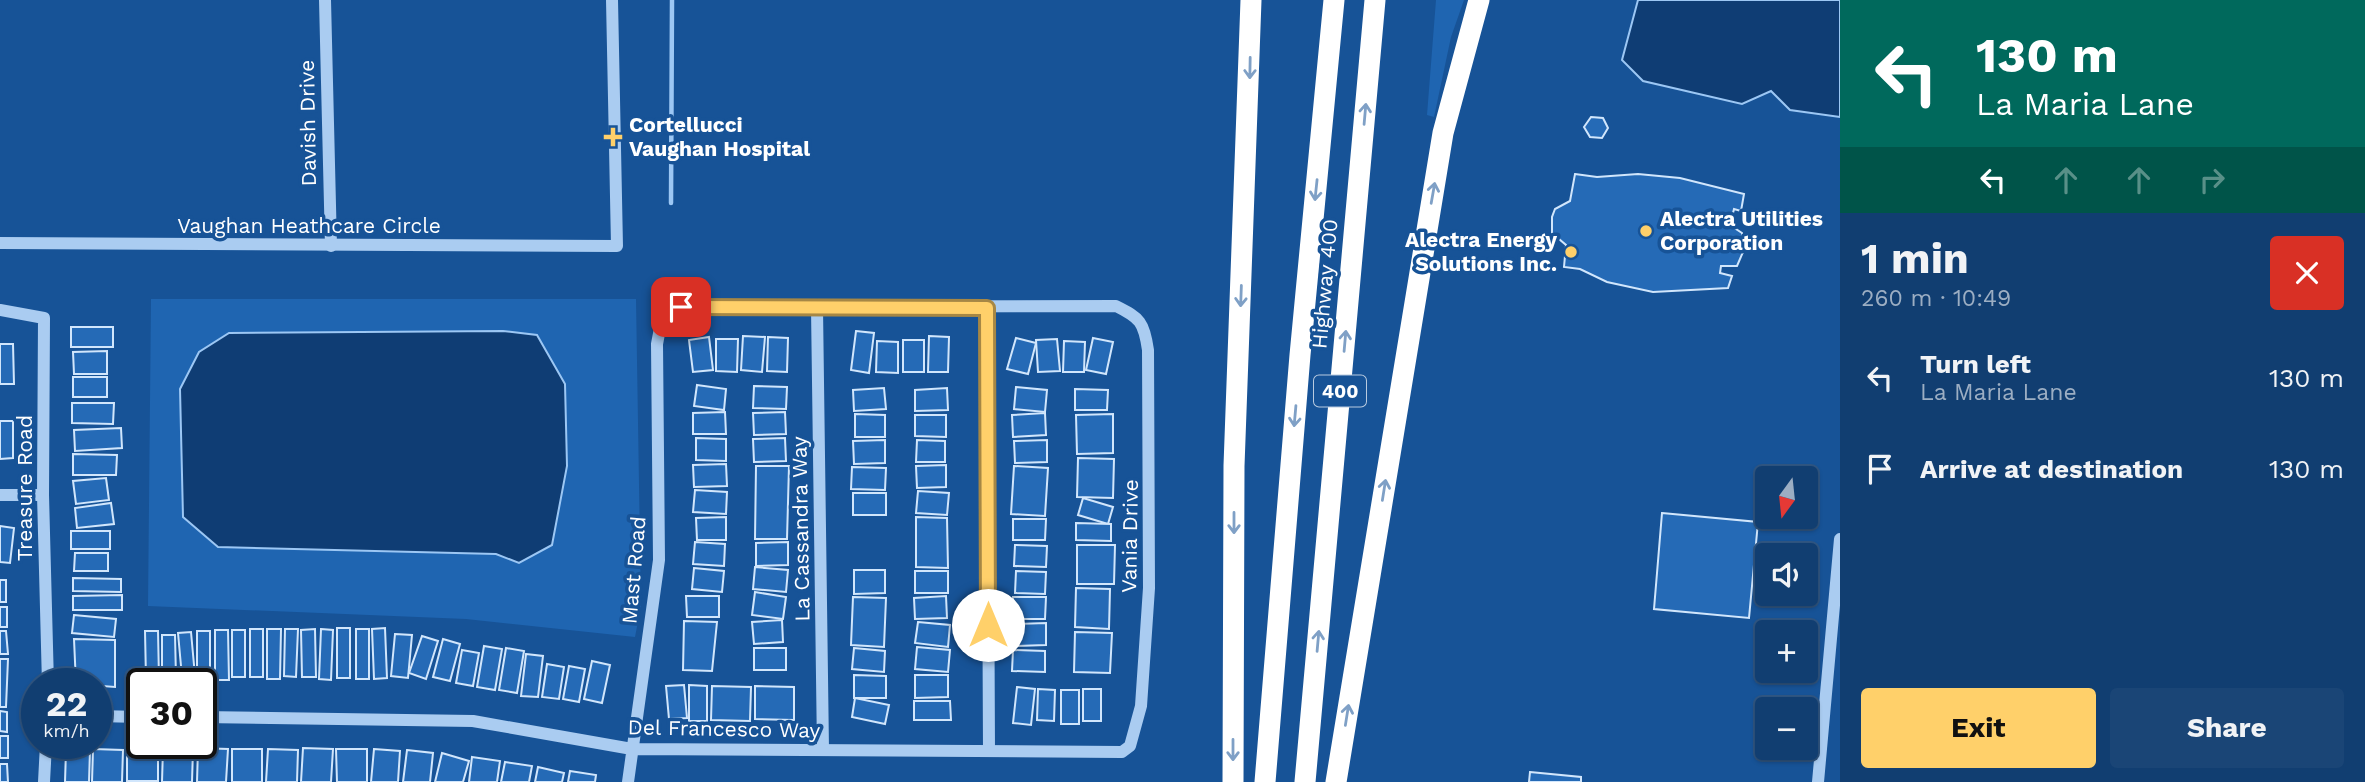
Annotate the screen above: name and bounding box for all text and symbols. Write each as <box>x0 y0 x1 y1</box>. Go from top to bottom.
text: 130 m <box>1976 26 2118 84</box>
icon: left <box>1861 28 1952 119</box>
one-way arrow <box>1243 56 1256 79</box>
street label: Davish Drive <box>294 59 321 187</box>
text: La Maria Lane <box>1976 85 2194 123</box>
one-way arrow <box>1359 104 1372 126</box>
place label: Cortellucci Vaughan Hospital <box>629 112 810 161</box>
marker: Cortellucci Vaughan Hospital <box>603 127 623 147</box>
icon: left <box>1974 161 2012 199</box>
icon: ahead <box>2047 161 2085 199</box>
icon: ahead <box>2120 161 2158 199</box>
icon: right <box>2193 161 2231 199</box>
one-way arrow <box>1309 178 1322 201</box>
one-way arrow <box>1427 182 1440 205</box>
place label: Alectra Utilities Corporation <box>1660 206 1823 255</box>
street label: Vaughan Heathcare Circle <box>177 213 441 238</box>
street label: Highway 400 <box>1306 218 1343 350</box>
marker: Alectra Utilities Corporation <box>1638 223 1654 239</box>
place label: Alectra Energy Solutions Inc. <box>1405 227 1557 276</box>
text: 1 min <box>1861 234 1969 283</box>
button: close <box>2270 236 2344 310</box>
marker: Alectra Energy Solutions Inc. <box>1563 244 1579 260</box>
pin <box>651 277 711 337</box>
one-way arrow <box>1235 284 1248 307</box>
text: 260 m · 10:49 <box>1861 285 2011 312</box>
icon: arrive <box>662 288 700 326</box>
one-way arrow <box>1339 330 1352 353</box>
text: Turn left <box>1920 349 2031 379</box>
icon: left <box>1861 359 1899 397</box>
text: 130 m <box>2269 363 2344 393</box>
road number: 400 <box>1314 376 1366 406</box>
text: La Maria Lane <box>1920 379 2077 406</box>
one-way arrow <box>1288 405 1301 427</box>
street label: Treasure Road <box>12 415 37 561</box>
street label: La Cassandra Way <box>786 436 815 622</box>
icon: arrive <box>1861 450 1899 488</box>
text: Arrive at destination <box>1920 454 2183 484</box>
text: 130 m <box>2269 454 2344 484</box>
north arrow <box>1755 466 1818 528</box>
map controls <box>1755 466 1818 760</box>
street label: Vania Drive <box>1116 479 1143 593</box>
one-way arrow <box>1378 479 1391 502</box>
one-way arrow <box>1227 511 1241 534</box>
street label: Mast Road <box>616 515 651 625</box>
button: sound <box>1755 543 1818 606</box>
position arrow <box>951 588 1025 662</box>
button: + <box>1755 620 1818 683</box>
one-way arrow <box>1312 630 1325 653</box>
speed limit sign: 30 <box>126 668 217 759</box>
text: 22 <box>46 683 87 725</box>
button: Exit <box>1861 688 2096 768</box>
button: Share <box>2110 688 2344 768</box>
button: − <box>1755 697 1818 760</box>
one-way arrow <box>1341 704 1354 727</box>
street label: Del Francesco Way <box>627 714 821 743</box>
text: km/h <box>43 720 90 741</box>
one-way arrow <box>1226 739 1240 762</box>

